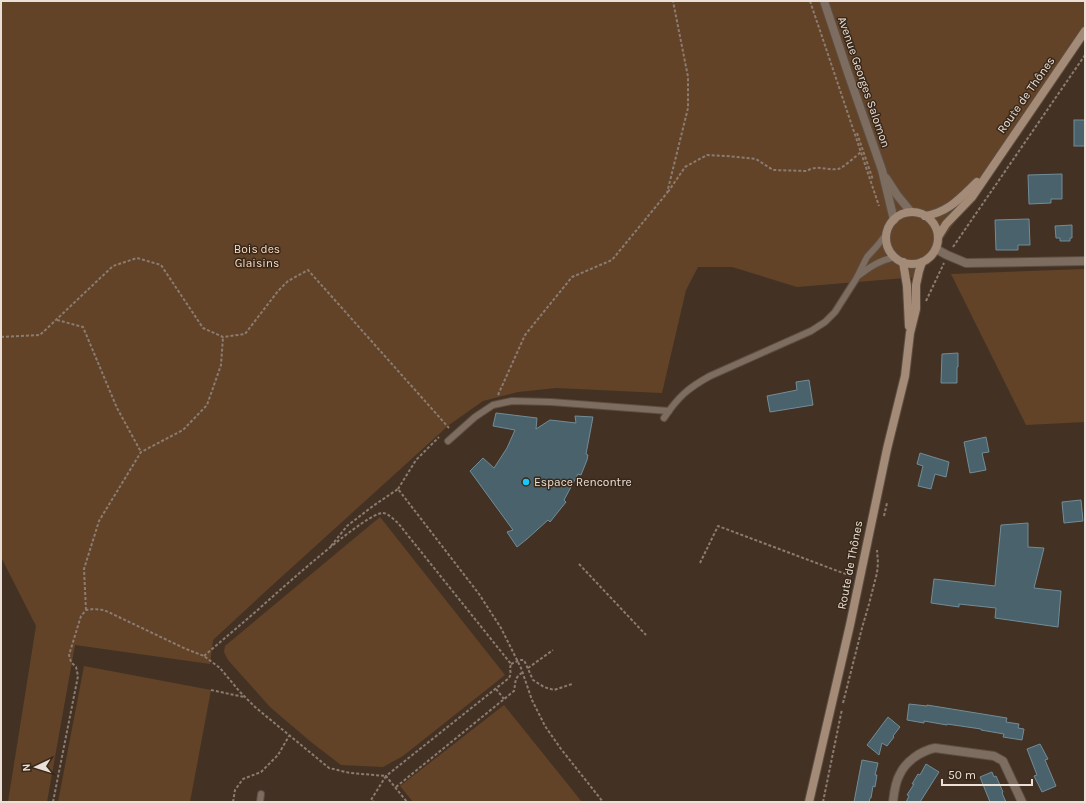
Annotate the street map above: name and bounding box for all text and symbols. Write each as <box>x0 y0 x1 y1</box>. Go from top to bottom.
street label: Avenue Georges Salomon <box>835 15 893 149</box>
street label: Route de Thônes <box>994 54 1058 136</box>
park label: Bois des Glaisins <box>234 242 280 270</box>
place label: Espace Rencontre <box>534 475 632 489</box>
marker: Espace Rencontre <box>521 477 531 487</box>
street label: Route de Thônes <box>835 519 865 611</box>
north arrow <box>16 747 56 787</box>
scale bar <box>942 761 1032 787</box>
text: N <box>20 763 33 772</box>
text: 50 m <box>948 768 976 782</box>

